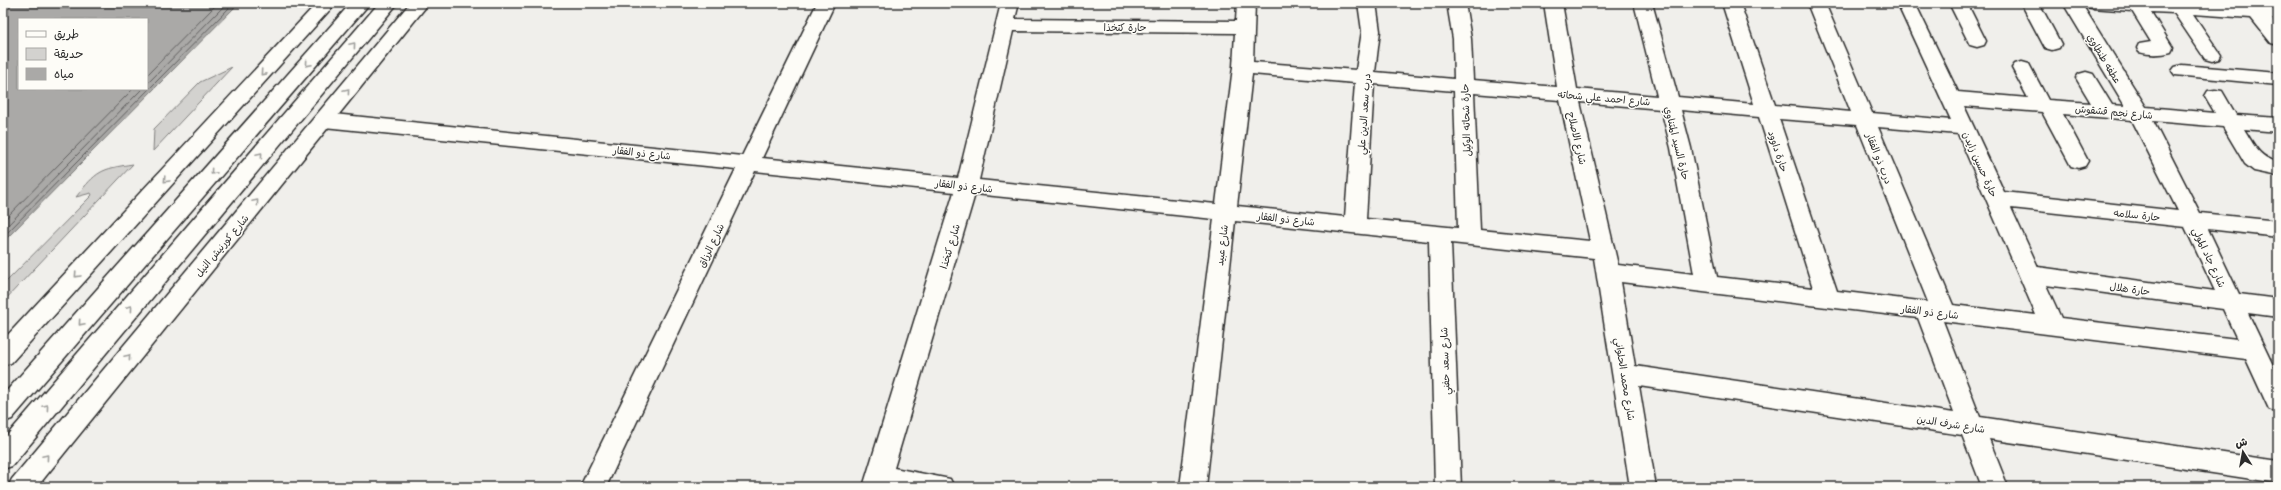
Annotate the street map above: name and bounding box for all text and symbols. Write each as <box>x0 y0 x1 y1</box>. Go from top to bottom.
legend <box>18 18 148 90</box>
street label: حارة كتخذا <box>1103 19 1147 34</box>
text: طريق <box>54 24 79 42</box>
street label: عطفه طنطاوي <box>2083 30 2126 87</box>
one-way arrow <box>349 43 356 50</box>
text: حديقة <box>54 44 83 62</box>
one-way arrow <box>305 59 312 67</box>
text: مياه <box>54 64 74 82</box>
one-way arrow <box>260 68 267 76</box>
street label: درب سعد الدين علي <box>1353 73 1376 155</box>
street label: حارة شحاته الوكيل <box>1456 83 1475 157</box>
street label: شارع احمد علي شحاته <box>1557 85 1651 112</box>
one-way arrow <box>343 89 350 96</box>
street label: شارع نجم قشقوش <box>2075 100 2154 123</box>
street label: حارة السيد المتناوي <box>1660 105 1694 182</box>
street label: شارع الاصلاح <box>1564 110 1591 166</box>
street label: حارة داوود <box>1765 128 1793 174</box>
street label: درب ذو الفقار <box>1863 129 1897 186</box>
street label: حارة حسين زايدن <box>1960 129 2002 199</box>
street label: شارع ذو الفقار <box>611 141 672 164</box>
one-way arrow <box>255 152 262 160</box>
one-way arrow <box>210 167 217 175</box>
street label: شارع ذو الفقار <box>933 174 994 197</box>
one-way arrow <box>163 175 171 183</box>
one-way arrow <box>251 200 258 207</box>
street label: حارة سلامه <box>2113 204 2161 224</box>
street label: شارع ذو الفقار <box>1255 207 1316 230</box>
street label: شارع كورنيش النيل <box>191 210 252 280</box>
street label: شارع الرزاق <box>693 220 728 270</box>
street label: شارع كتخذا <box>935 221 964 271</box>
street label: شارع عبيد <box>1211 223 1232 267</box>
street label: شارع جاد المولي <box>2187 225 2231 291</box>
one-way arrow <box>75 270 82 278</box>
street label: حارة هلال <box>2109 278 2151 298</box>
street label: شارع ذو الفقار <box>1899 300 1960 323</box>
one-way arrow <box>126 305 133 312</box>
one-way arrow <box>79 318 86 325</box>
street label: شارع سعد حفني <box>1435 327 1456 395</box>
street label: شارع محمد الحلواني <box>1609 336 1640 422</box>
one-way arrow <box>124 354 131 361</box>
one-way arrow <box>42 404 49 411</box>
street label: شارع شرف الدين <box>1916 410 1987 437</box>
north arrow <box>2223 432 2263 472</box>
text: ش <box>2233 432 2249 451</box>
one-way arrow <box>41 454 48 462</box>

